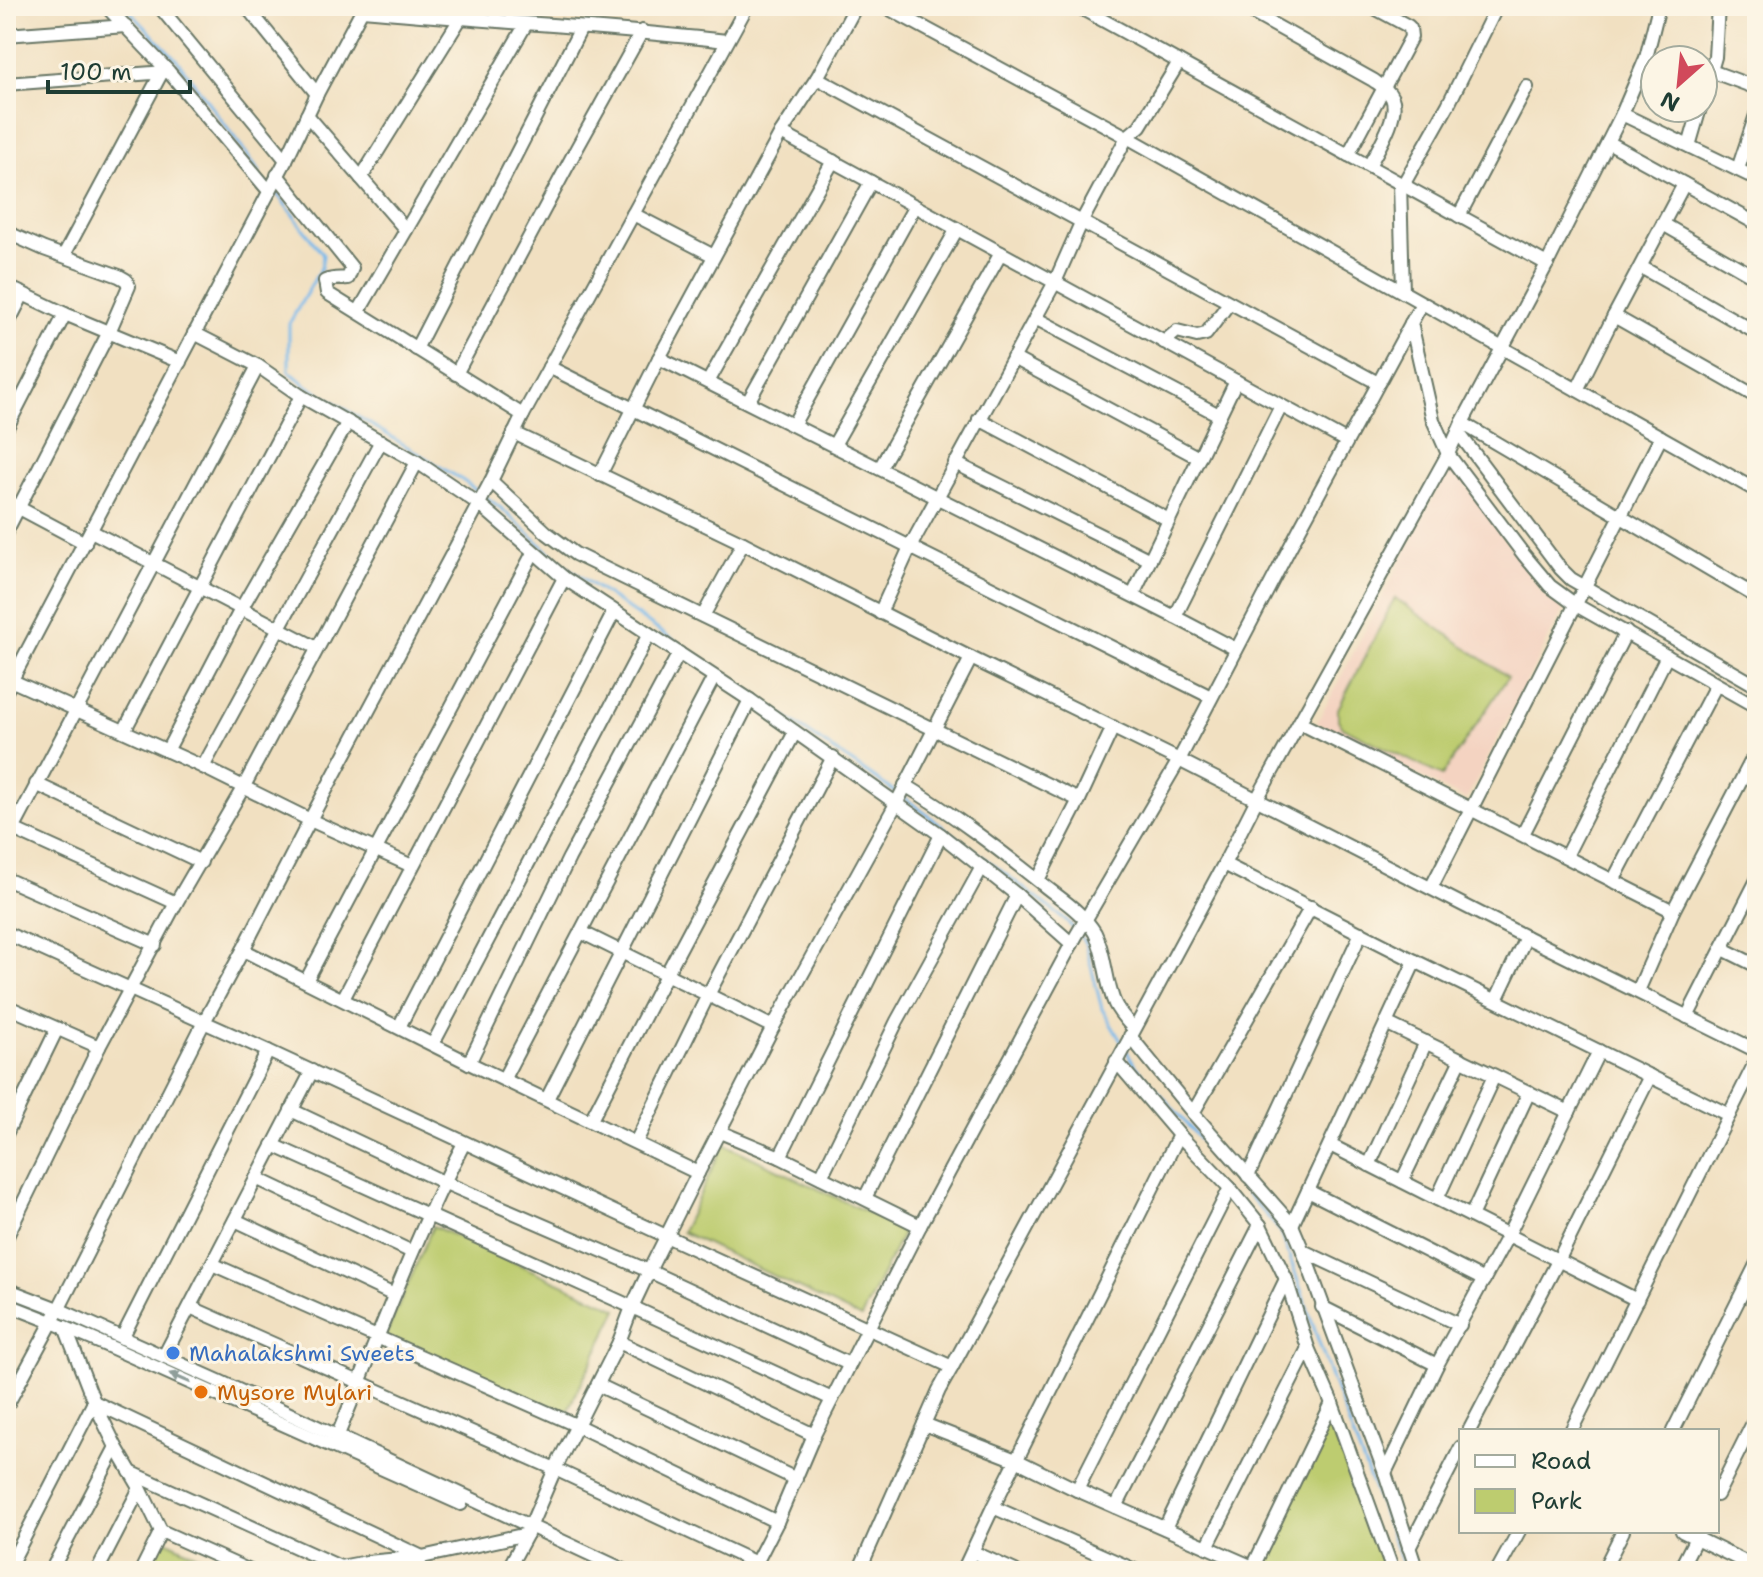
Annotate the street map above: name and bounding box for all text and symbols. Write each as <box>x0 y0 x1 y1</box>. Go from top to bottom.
scale bar <box>48 44 190 94</box>
north arrow <box>1639 44 1719 124</box>
text: 100 m <box>60 56 132 88</box>
text: N <box>1656 84 1684 118</box>
place label: Mahalakshmi Sweets <box>189 1339 415 1368</box>
marker: Mahalakshmi Sweets <box>164 1344 182 1362</box>
one-way arrow <box>168 1371 192 1385</box>
place label: Mysore Mylari <box>217 1378 372 1407</box>
marker: Mysore Mylari <box>192 1383 210 1401</box>
legend <box>1459 1429 1719 1533</box>
text: Road <box>1531 1445 1591 1477</box>
text: Park <box>1531 1485 1583 1517</box>

